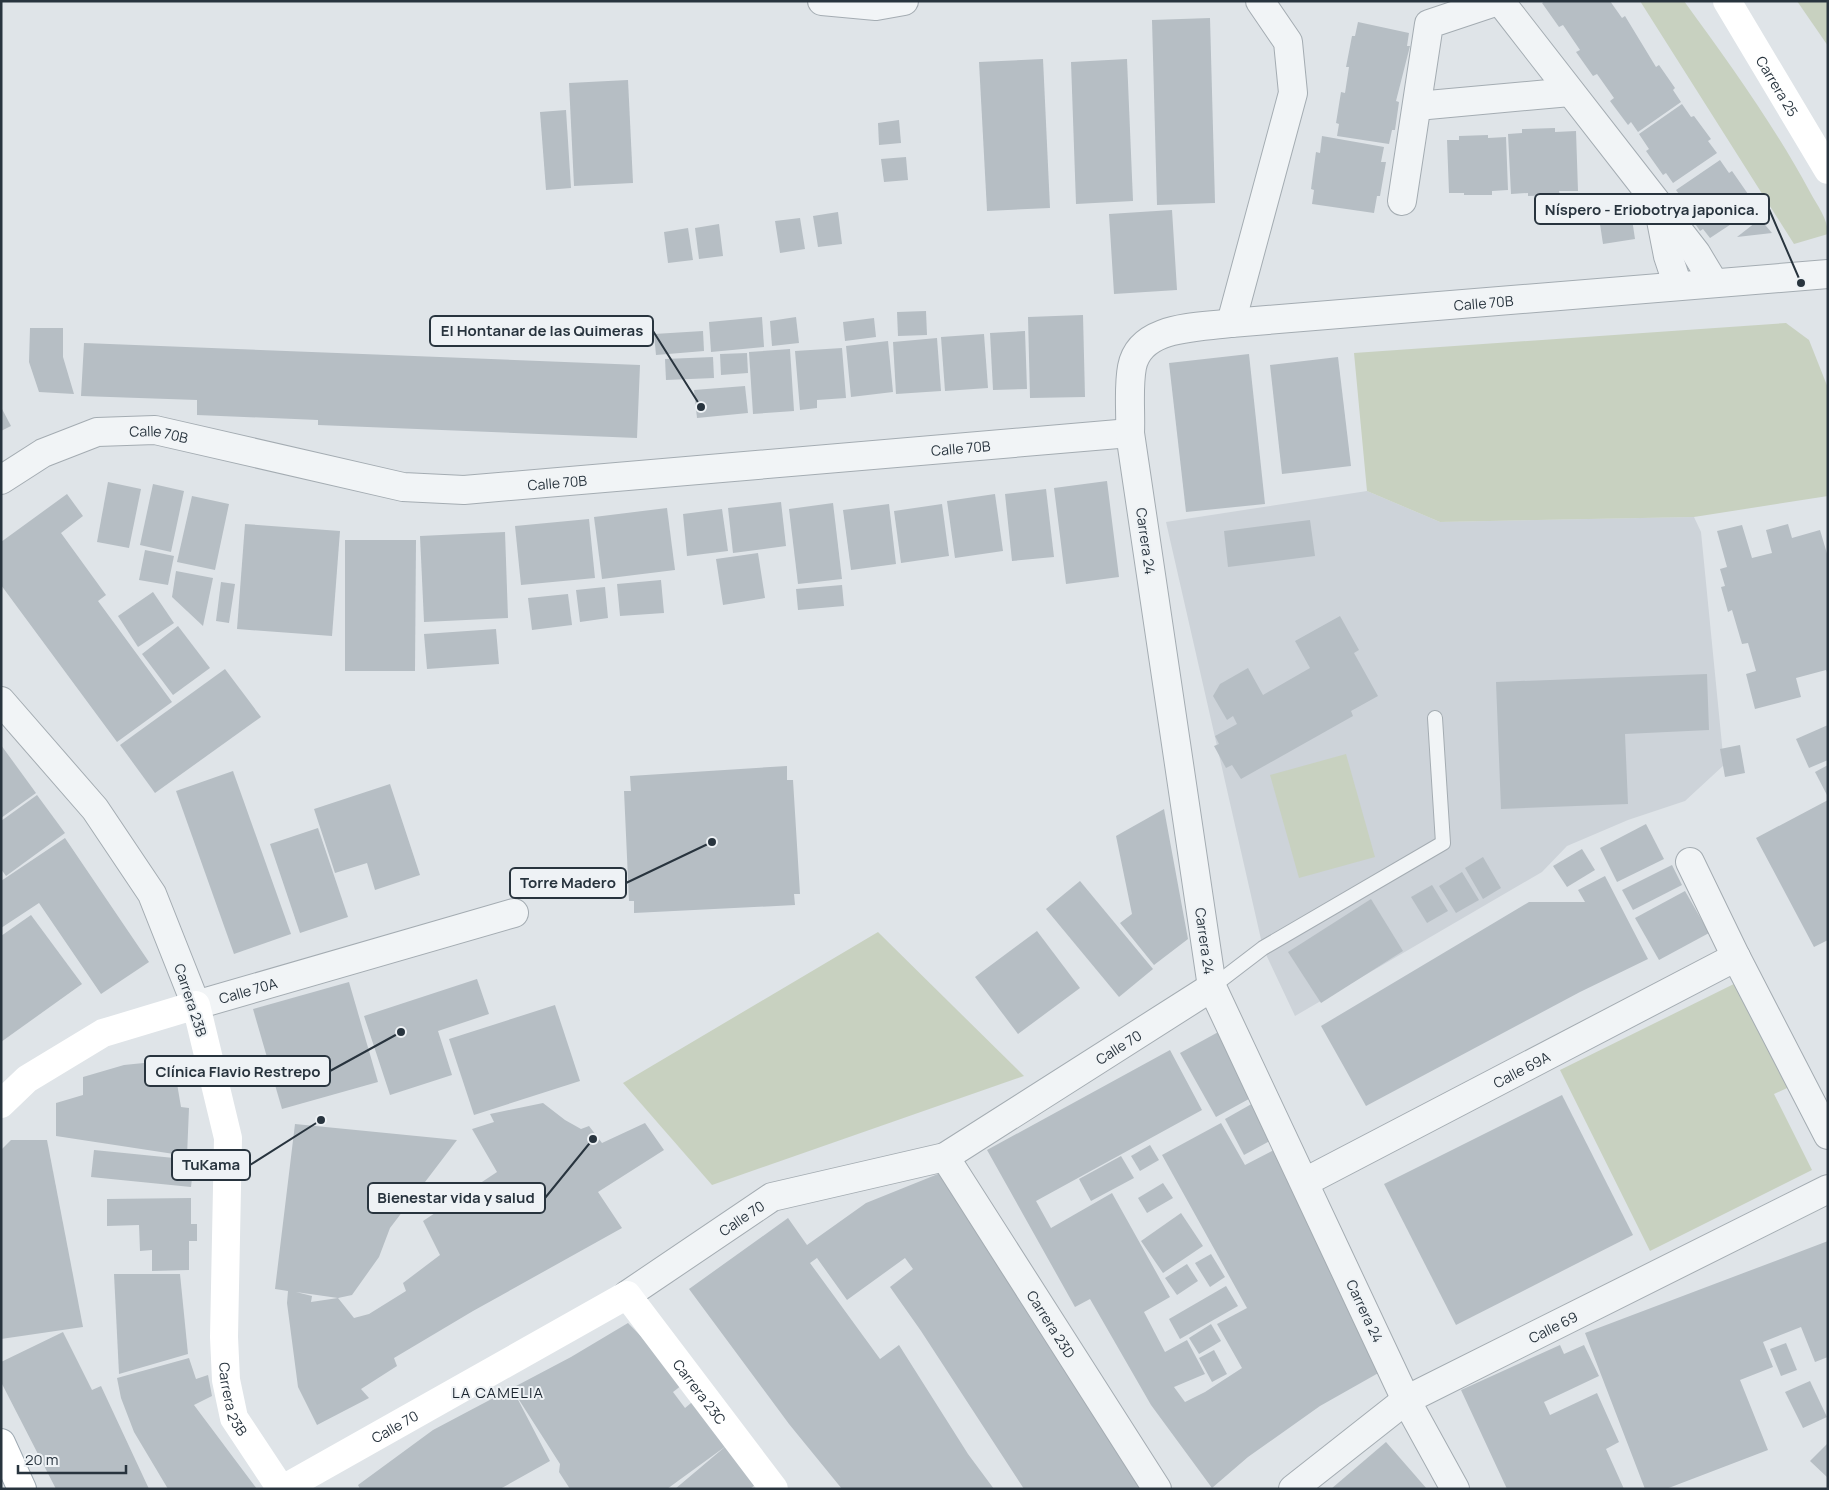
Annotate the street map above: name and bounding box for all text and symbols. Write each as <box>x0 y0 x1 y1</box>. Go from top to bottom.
street label: Carrera 25 <box>1752 52 1803 120</box>
callout: Níspero - Eriobotrya japonica. <box>1535 194 1769 224</box>
text: Níspero - Eriobotrya japonica. <box>1545 199 1759 220</box>
street label: Calle 70B <box>1453 290 1514 314</box>
callout: El Hontanar de las Quimeras <box>430 316 653 346</box>
text: El Hontanar de las Quimeras <box>441 320 643 341</box>
street label: Calle 70B <box>129 420 191 447</box>
street label: Calle 70B <box>930 435 992 459</box>
street label: Calle 70B <box>527 470 588 494</box>
street label: Carrera 24 <box>1132 506 1160 576</box>
callout: Torre Madero <box>510 868 626 898</box>
text: Torre Madero <box>520 872 616 893</box>
street label: Carrera 24 <box>1191 906 1219 976</box>
street label: Carrera 23B <box>170 961 212 1039</box>
street label: Calle 70A <box>217 972 279 1007</box>
street label: Calle 70 <box>1092 1025 1145 1068</box>
street label: Calle 69A <box>1490 1046 1553 1092</box>
callout: Clínica Flavio Restrepo <box>145 1056 330 1086</box>
text: Clínica Flavio Restrepo <box>155 1061 321 1082</box>
callout: TuKama <box>172 1150 250 1180</box>
text: TuKama <box>182 1154 240 1175</box>
callout: Bienestar vida y salud <box>368 1183 545 1213</box>
text: Bienestar vida y salud <box>377 1187 535 1208</box>
street label: Calle 70 <box>715 1196 768 1240</box>
street label: Carrera 24 <box>1342 1277 1388 1345</box>
street label: Carrera 23D <box>1023 1287 1080 1361</box>
street label: Calle 69 <box>1525 1306 1581 1347</box>
street label: Carrera 23C <box>669 1355 731 1428</box>
street label: Carrera 23B <box>216 1362 253 1440</box>
district label: LA CAMELIA <box>452 1382 544 1403</box>
street label: Calle 70 <box>368 1405 421 1447</box>
scale bar <box>18 1442 125 1474</box>
text: 20 m <box>25 1449 58 1470</box>

